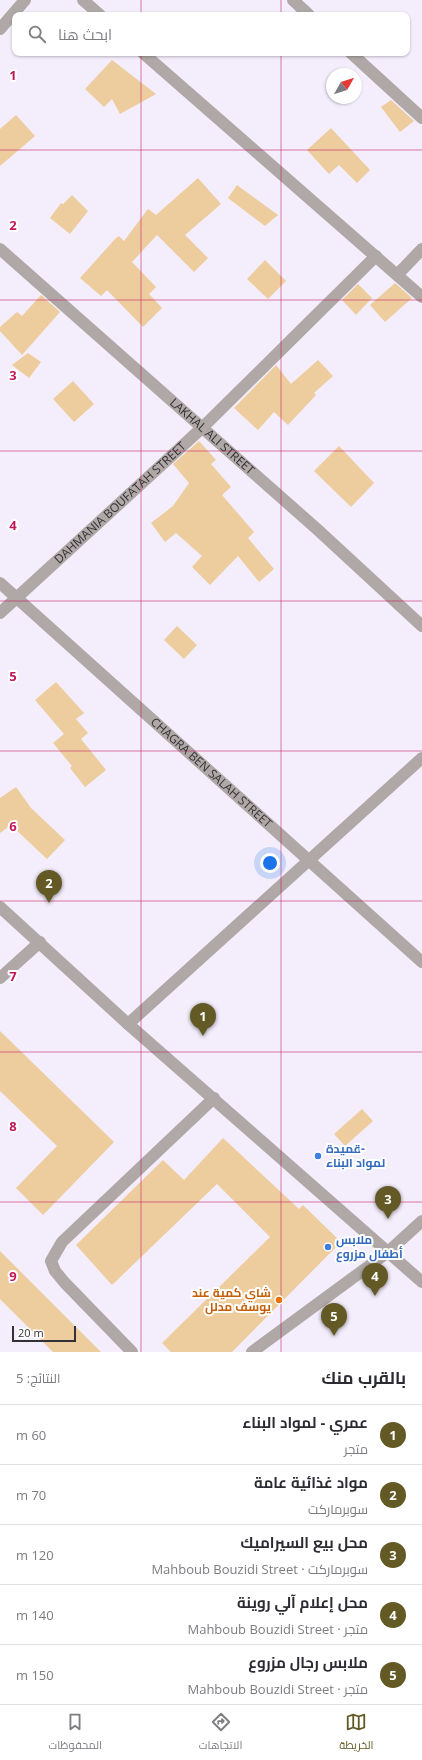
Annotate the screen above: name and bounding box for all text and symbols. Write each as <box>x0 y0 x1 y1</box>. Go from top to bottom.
search box <box>12 12 410 56</box>
icon: search <box>26 23 48 45</box>
text: ابحث هنا <box>58 24 112 44</box>
text: 1 <box>9 66 17 84</box>
north arrow <box>326 68 362 104</box>
text: 2 <box>9 216 17 234</box>
text: 3 <box>9 366 17 384</box>
street label: LAKHAL ALI STREET <box>166 394 259 478</box>
street label: DAHMANIA BOUFATAH STREET <box>50 438 190 567</box>
text: 4 <box>9 516 17 534</box>
text: 5 <box>9 667 17 685</box>
street label: CHAGRA BEN SALAH STREET <box>147 713 276 832</box>
text: 6 <box>9 817 17 835</box>
your location <box>260 853 280 873</box>
pin: 2 <box>36 870 62 903</box>
text: 7 <box>9 967 17 985</box>
pin: 1 <box>190 1003 216 1036</box>
text: 8 <box>9 1117 17 1135</box>
place label: قميدة- لمواد البناء <box>326 1140 385 1171</box>
marker: قميدة- لمواد البناء <box>313 1151 323 1161</box>
pin: 3 <box>375 1186 401 1219</box>
place label: ملابس أطفال مزروع <box>336 1231 403 1263</box>
marker: ملابس أطفال مزروع <box>323 1242 333 1252</box>
pin: 4 <box>362 1263 388 1296</box>
text: 9 <box>9 1267 17 1285</box>
place label: شاي كمية عند يوسف مدلل <box>192 1284 272 1315</box>
marker: شاي كمية عند يوسف مدلل <box>274 1295 284 1305</box>
pin: 5 <box>321 1303 347 1336</box>
scale bar <box>12 1324 76 1343</box>
text: 20 m <box>18 1325 44 1340</box>
text: بالقرب منك <box>321 1366 406 1389</box>
text: النتائج: 5 <box>16 1369 60 1387</box>
text: عمري - لمواد البناء <box>243 1412 368 1432</box>
text: 60 m <box>16 1426 46 1444</box>
text: 1 <box>389 1426 397 1444</box>
text: متجر <box>344 1440 368 1458</box>
text: مواد غذائية عامة <box>254 1472 368 1492</box>
text: 70 m <box>16 1486 46 1504</box>
text: 2 <box>389 1486 397 1504</box>
text: سوبرماركت <box>308 1500 368 1518</box>
text: محل بيع السيراميك <box>240 1532 368 1552</box>
text: 120 m <box>16 1546 54 1564</box>
text: 3 <box>389 1546 397 1564</box>
text: سوبرماركت · Mahboub Bouzidi Street <box>151 1560 368 1578</box>
text: محل إعلام آلي روينة <box>237 1592 368 1612</box>
text: 140 m <box>16 1606 54 1624</box>
text: 4 <box>389 1606 397 1624</box>
text: متجر · Mahboub Bouzidi Street <box>187 1620 368 1638</box>
text: ملابس رجال مزروع <box>248 1652 368 1672</box>
text: 150 m <box>16 1666 54 1684</box>
text: 5 <box>389 1666 397 1684</box>
text: متجر · Mahboub Bouzidi Street <box>187 1680 368 1698</box>
tab: المحفوظات <box>48 1711 102 1755</box>
tab: الاتجاهات <box>199 1711 242 1755</box>
tab: الخريطة <box>339 1711 374 1755</box>

